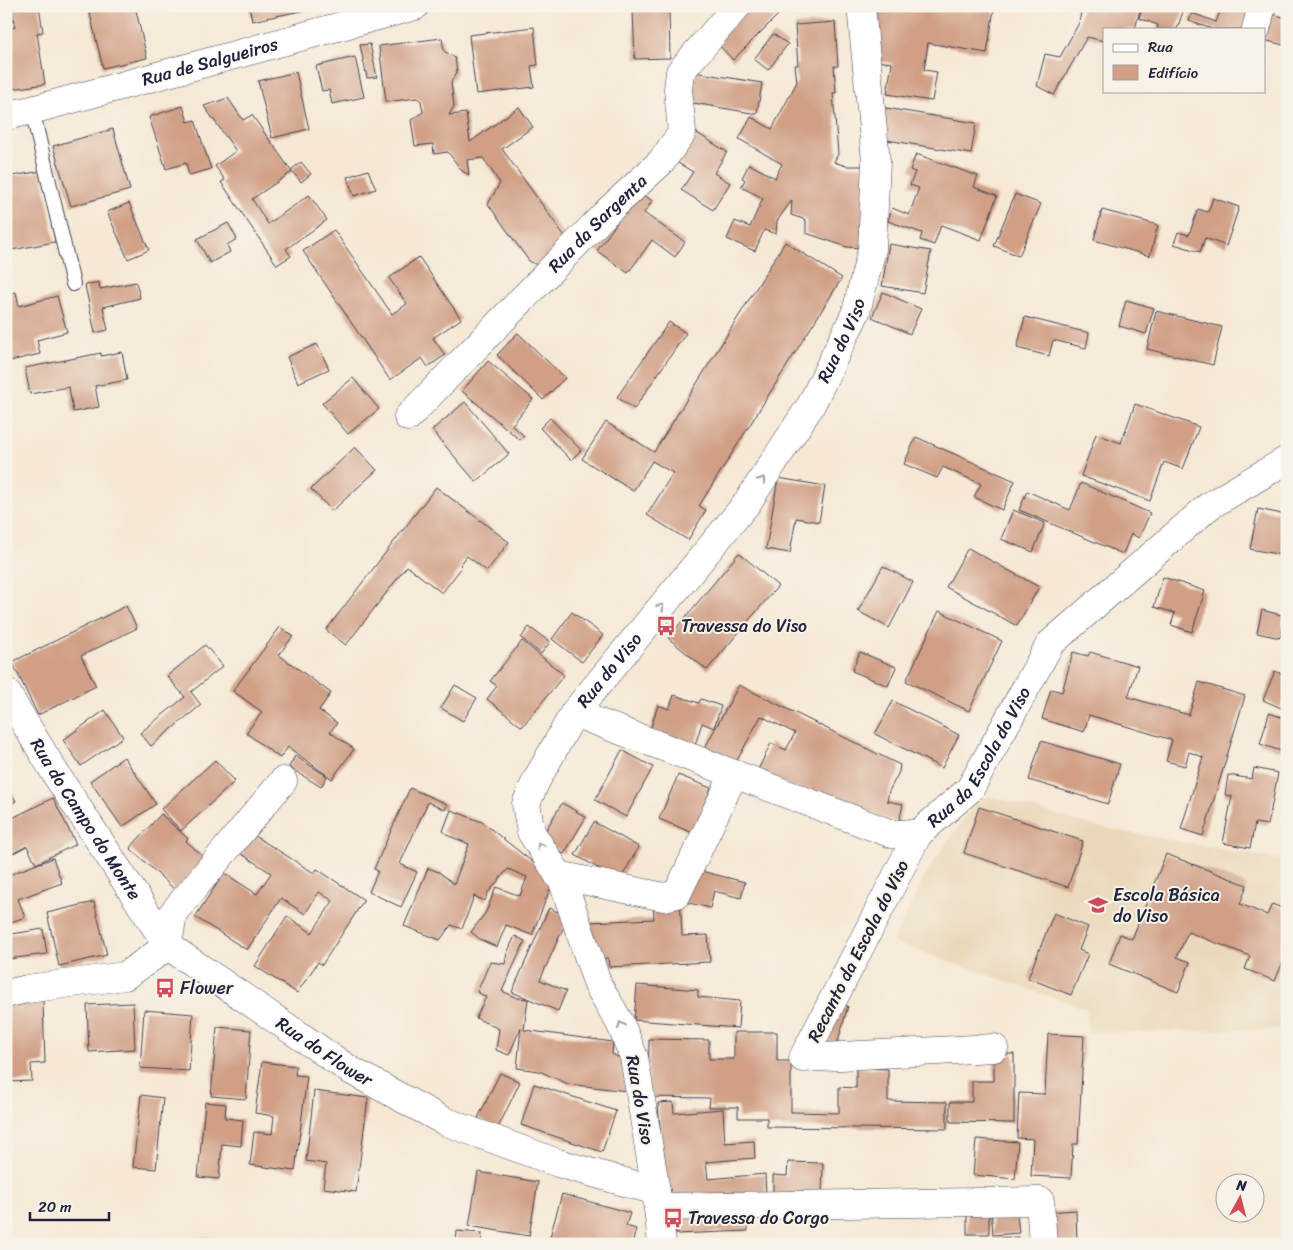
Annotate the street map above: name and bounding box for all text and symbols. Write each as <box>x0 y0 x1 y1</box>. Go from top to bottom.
street label: Rua de Salgueiros <box>138 28 282 95</box>
legend <box>1103 28 1266 92</box>
text: Rua <box>1148 34 1173 60</box>
text: Edifício <box>1148 60 1199 86</box>
street label: Rua da Sargenta <box>540 166 655 280</box>
street label: Rua do Viso <box>808 295 875 388</box>
one-way arrow <box>755 477 765 486</box>
one-way arrow <box>655 604 664 613</box>
place label: Travessa do Viso <box>681 610 807 642</box>
bus stop icon: Travessa do Viso <box>655 615 677 637</box>
street label: Rua do Viso <box>568 625 651 715</box>
street label: Rua da Escola do Viso <box>919 681 1040 836</box>
street label: Rua do Campo do Monte <box>21 732 150 907</box>
one-way arrow <box>536 843 546 852</box>
street label: Recanto da Escola do Viso <box>798 854 918 1048</box>
place label: Escola Básica do Viso <box>1113 879 1220 932</box>
school or university icon: Escola Básica do Viso <box>1087 894 1109 916</box>
place label: Flower <box>180 972 235 1004</box>
bus stop icon: Flower <box>154 977 176 999</box>
street label: Rua do Flower <box>269 1008 380 1096</box>
one-way arrow <box>617 1021 627 1030</box>
street label: Rua do Viso <box>616 1053 664 1147</box>
north arrow <box>1216 1172 1266 1222</box>
text: N <box>1234 1172 1248 1199</box>
scale bar <box>30 1190 109 1222</box>
text: 20 m <box>38 1194 72 1220</box>
place label: Travessa do Corgo <box>688 1202 829 1234</box>
bus stop icon: Travessa do Corgo <box>662 1207 684 1229</box>

